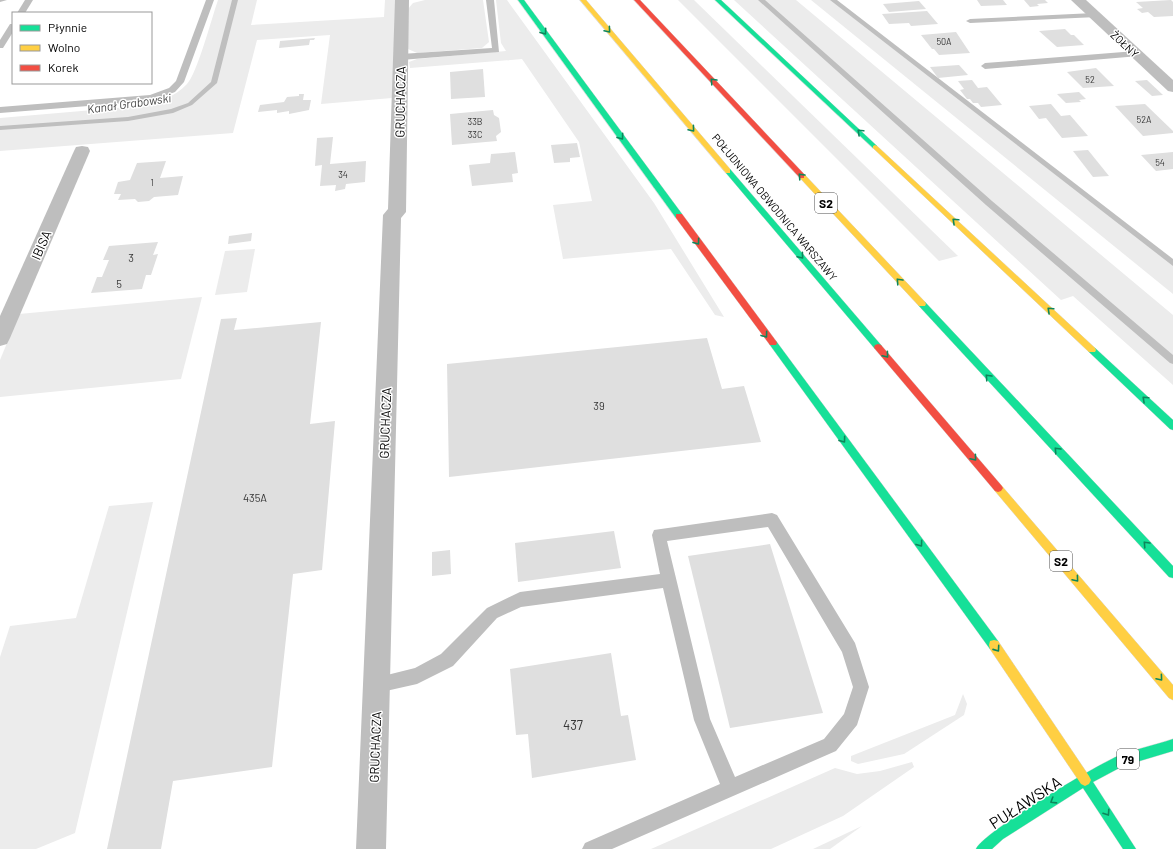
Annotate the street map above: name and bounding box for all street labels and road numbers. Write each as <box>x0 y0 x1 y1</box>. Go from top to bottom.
street label: ŻOŁNY <box>1108 27 1142 60</box>
street label: GRUCHACZA <box>391 66 409 138</box>
street label: POŁUDNIOWA OBWODNICA WARSZAWY <box>710 131 840 283</box>
road number: S2 <box>815 193 837 213</box>
street label: IBISA <box>28 228 55 262</box>
street label: GRUCHACZA <box>376 387 394 459</box>
road number: S2 <box>1050 551 1072 571</box>
street label: GRUCHACZA <box>366 711 384 783</box>
road number: 79 <box>1117 749 1139 769</box>
street label: PUŁAWSKA <box>985 771 1065 832</box>

